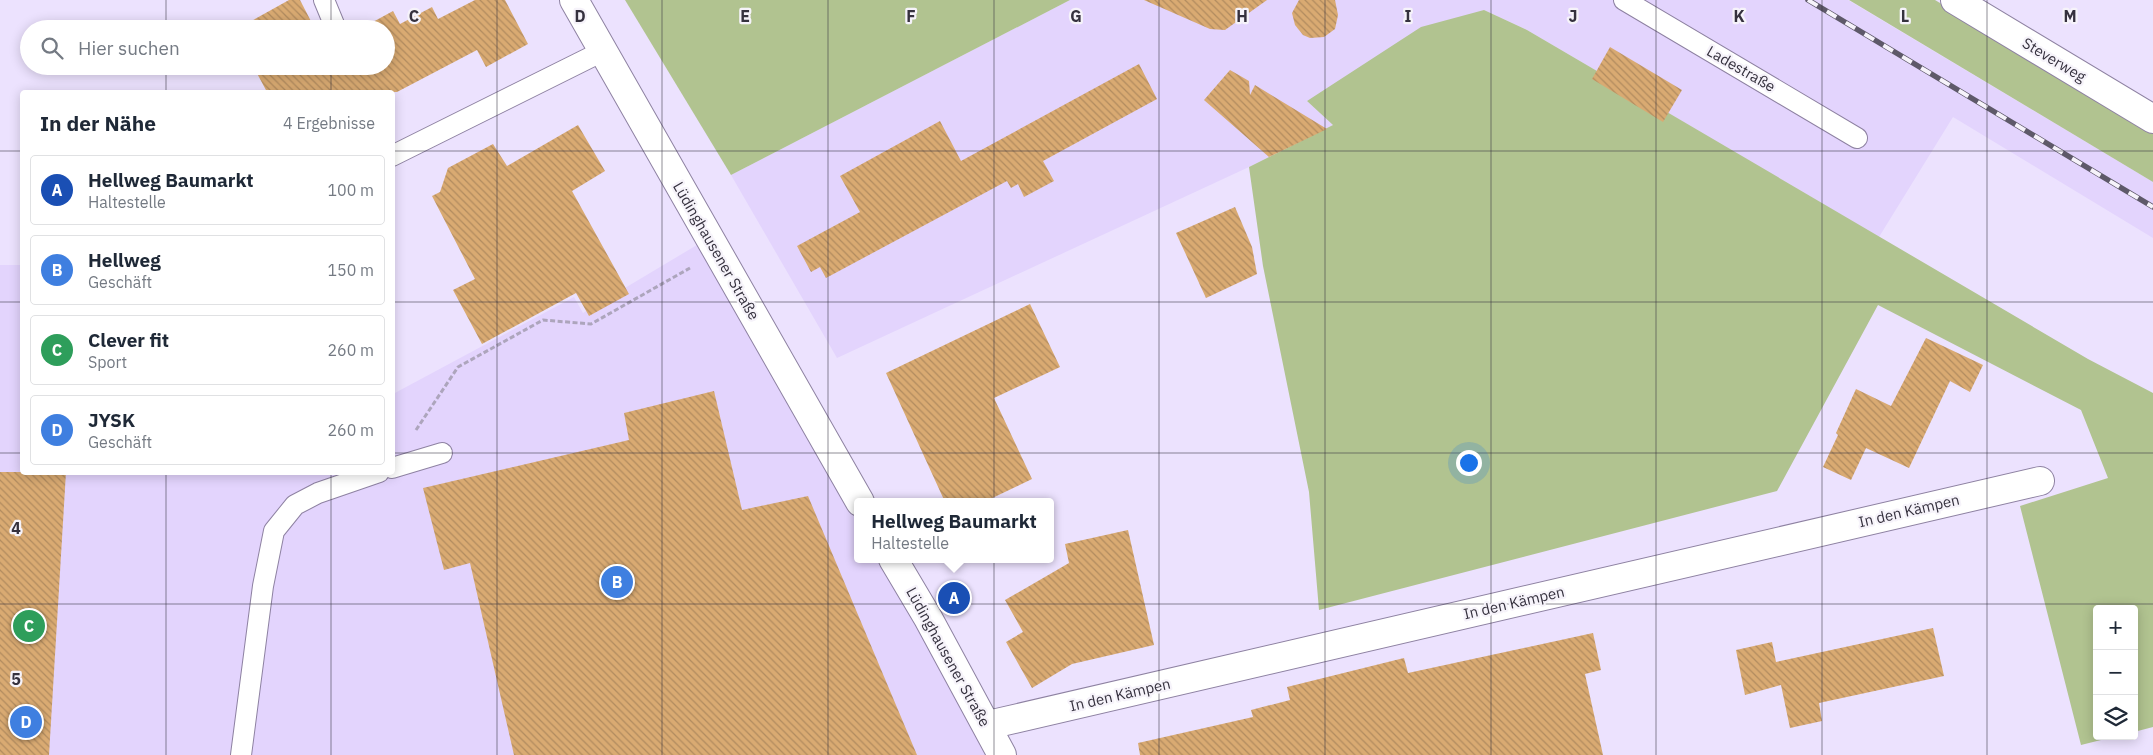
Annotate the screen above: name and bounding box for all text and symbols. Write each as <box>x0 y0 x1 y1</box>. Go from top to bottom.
text: C <box>409 6 419 26</box>
text: D <box>574 6 586 26</box>
text: E <box>740 6 750 26</box>
text: F <box>906 6 916 26</box>
text: G <box>1070 6 1082 26</box>
text: H <box>1236 6 1248 26</box>
text: I <box>1405 6 1412 26</box>
text: J <box>1569 6 1577 26</box>
text: K <box>1733 6 1745 26</box>
text: L <box>1901 6 1909 26</box>
text: M <box>2063 6 2077 26</box>
search box <box>20 20 395 75</box>
street label: Steverweg <box>2019 33 2090 86</box>
icon: search <box>38 34 66 62</box>
text: Hier suchen <box>78 36 180 60</box>
street label: Ladestraße <box>1704 41 1779 96</box>
text: In der Nähe <box>40 109 156 137</box>
text: 4 Ergebnisse <box>283 113 375 133</box>
text: Hellweg Baumarkt <box>88 168 254 192</box>
street label: Lüdinghausener Straße <box>669 178 764 323</box>
text: A <box>52 180 62 200</box>
text: 100 m <box>327 180 374 200</box>
text: Haltestelle <box>88 192 166 212</box>
text: Hellweg <box>88 248 161 272</box>
text: B <box>52 260 62 280</box>
text: 150 m <box>327 260 374 280</box>
text: Geschäft <box>88 272 152 292</box>
text: Clever fit <box>88 328 169 352</box>
text: C <box>52 340 62 360</box>
text: 260 m <box>327 340 374 360</box>
text: Sport <box>88 352 127 372</box>
text: JYSK <box>88 408 135 432</box>
text: D <box>51 420 63 440</box>
text: 260 m <box>327 420 374 440</box>
text: Geschäft <box>88 432 152 452</box>
your location <box>1456 450 1482 476</box>
street label: In den Kämpen <box>1857 490 1961 531</box>
popup <box>854 498 1054 563</box>
text: Hellweg Baumarkt <box>871 509 1037 533</box>
text: 4 <box>11 518 21 538</box>
text: Haltestelle <box>871 533 949 553</box>
pin: B <box>601 563 633 601</box>
pin: A <box>938 579 970 617</box>
street label: In den Kämpen <box>1462 582 1566 623</box>
street label: Lüdinghausener Straße <box>902 584 995 730</box>
map controls <box>2093 605 2138 740</box>
button: + <box>2093 605 2138 650</box>
pin: C <box>13 607 45 645</box>
button: − <box>2093 650 2138 695</box>
text: 5 <box>11 669 21 689</box>
street label: In den Kämpen <box>1068 674 1172 715</box>
button: layers <box>2093 695 2138 740</box>
pin: D <box>10 703 42 741</box>

